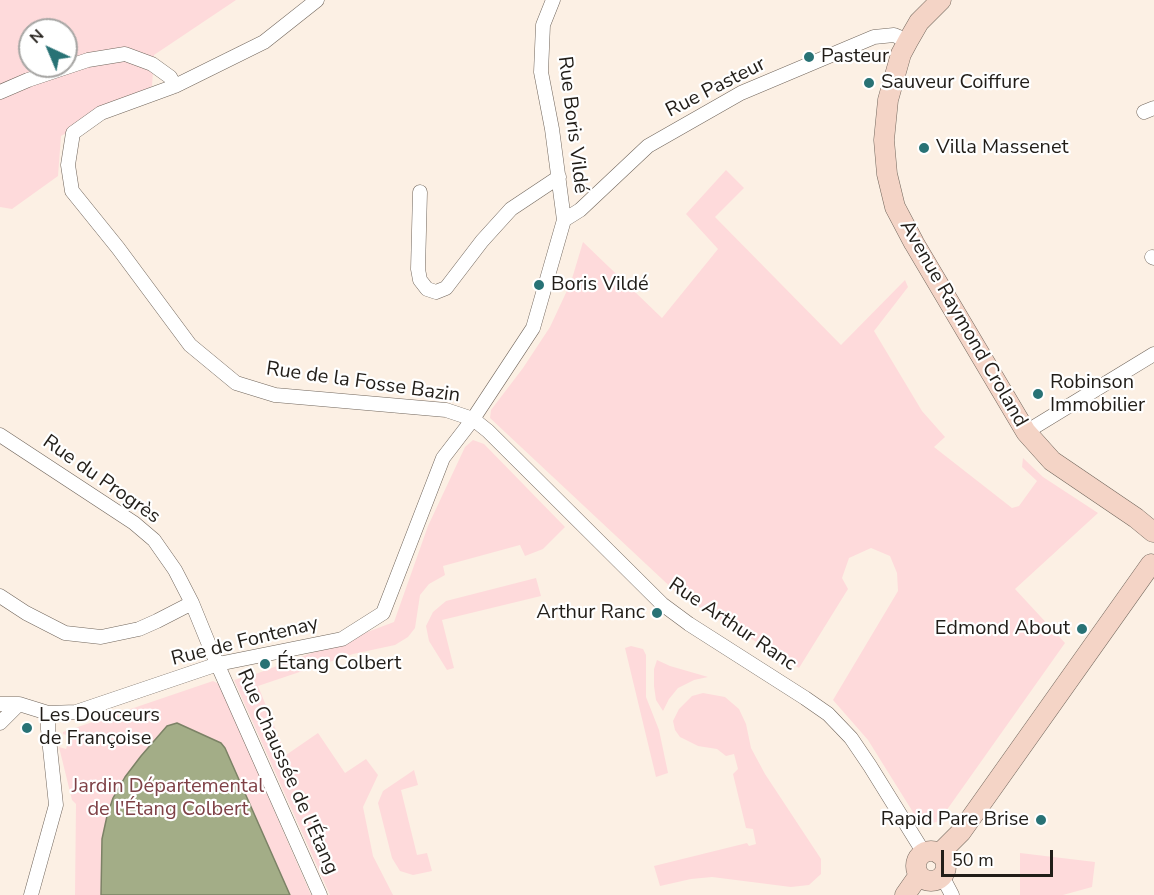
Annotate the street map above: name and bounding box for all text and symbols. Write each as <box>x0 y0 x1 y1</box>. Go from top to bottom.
north arrow <box>18 18 78 78</box>
text: N <box>25 24 49 49</box>
place label: Pasteur <box>821 45 889 69</box>
marker: Pasteur <box>802 50 816 64</box>
street label: Rue Pasteur <box>662 53 770 123</box>
street label: Rue Boris Vildé <box>552 55 592 195</box>
place label: Sauveur Coiffure <box>881 71 1030 95</box>
marker: Sauveur Coiffure <box>862 76 876 90</box>
place label: Villa Massenet <box>936 136 1069 160</box>
marker: Villa Massenet <box>917 141 931 155</box>
street label: Avenue Raymond Croland <box>894 216 1032 432</box>
place label: Boris Vildé <box>551 273 649 297</box>
marker: Boris Vildé <box>532 278 546 292</box>
street label: Rue de la Fosse Bazin <box>264 358 462 408</box>
place label: Robinson Immobilier <box>1050 371 1145 418</box>
marker: Robinson Immobilier <box>1031 387 1045 401</box>
street label: Rue du Progrès <box>38 431 164 529</box>
street label: Rue Arthur Ranc <box>663 573 801 677</box>
place label: Arthur Ranc <box>536 601 645 625</box>
marker: Arthur Ranc <box>650 606 664 620</box>
street label: Rue de Fontenay <box>169 612 321 672</box>
place label: Edmond About <box>935 617 1070 641</box>
marker: Edmond About <box>1075 622 1089 636</box>
place label: Étang Colbert <box>277 652 401 676</box>
marker: Étang Colbert <box>258 657 272 671</box>
street label: Rue Chaussée de l'Étang <box>231 666 343 878</box>
place label: Les Douceurs de Françoise <box>39 704 160 751</box>
marker: Les Douceurs de Françoise <box>20 721 34 735</box>
park label: Jardin Départemental de l'Étang Colbert <box>72 775 264 822</box>
place label: Rapid Pare Brise <box>881 808 1029 832</box>
marker: Rapid Pare Brise <box>1034 813 1048 827</box>
scale bar <box>944 838 1056 876</box>
text: 50 m <box>952 848 994 872</box>

